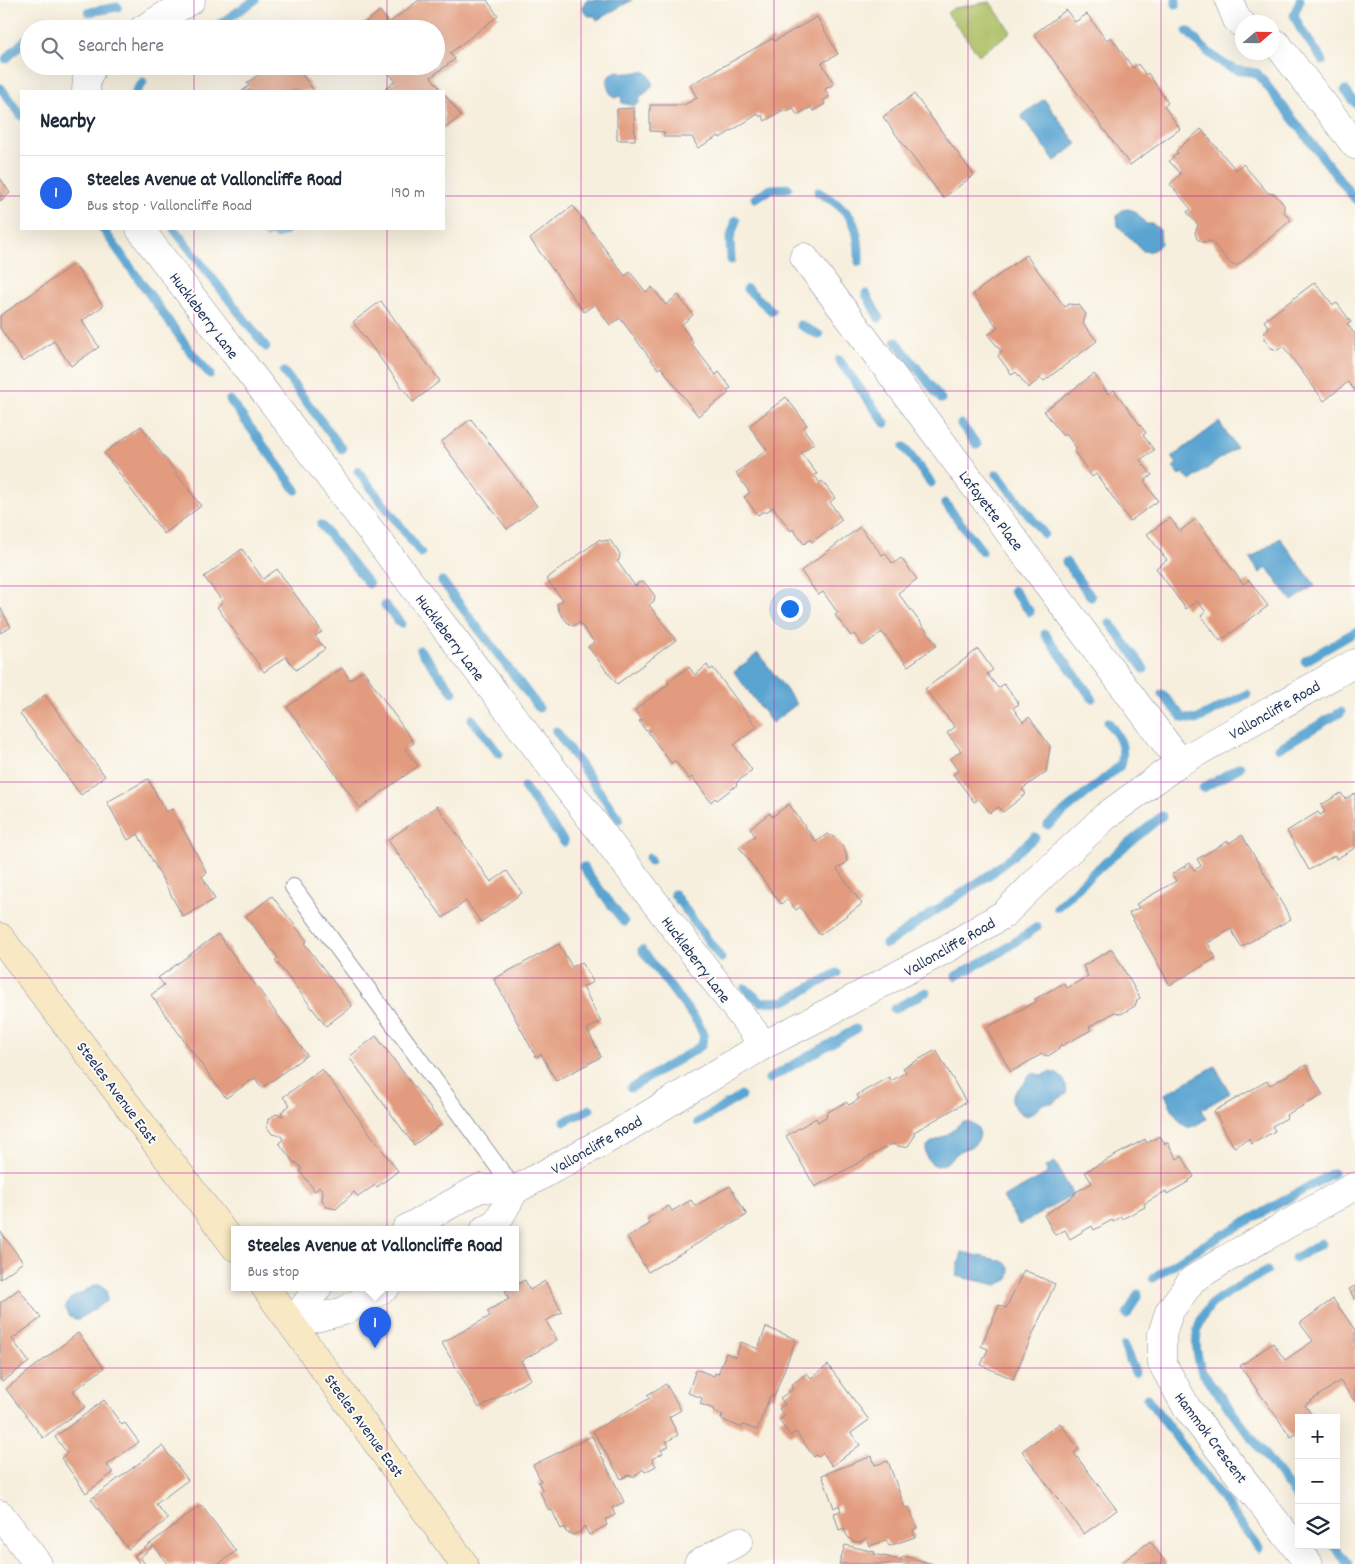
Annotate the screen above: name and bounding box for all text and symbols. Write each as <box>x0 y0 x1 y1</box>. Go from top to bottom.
north arrow <box>1235 15 1280 60</box>
search box <box>20 20 445 75</box>
icon: search <box>38 34 66 62</box>
text: Search here <box>78 34 164 61</box>
text: Nearby <box>40 108 95 138</box>
text: Steeles Avenue at Valloncliffe Road <box>87 168 342 195</box>
text: 1 <box>54 182 58 205</box>
text: 190 m <box>391 182 425 205</box>
text: Bus stop · Valloncliffe Road <box>87 195 252 218</box>
street label: Huckleberry Lane <box>163 268 243 365</box>
street label: Lafayette Place <box>952 467 1028 556</box>
street label: Huckleberry Lane <box>409 590 489 687</box>
your location <box>777 596 803 622</box>
street label: Valloncliffe Road <box>1225 676 1325 747</box>
street label: Huckleberry Lane <box>655 912 735 1009</box>
street label: Valloncliffe Road <box>900 913 1000 984</box>
street label: Steeles Avenue East <box>70 1037 162 1150</box>
street label: Valloncliffe Road <box>547 1111 647 1182</box>
popup <box>231 1226 519 1291</box>
text: Steeles Avenue at Valloncliffe Road <box>247 1234 503 1261</box>
text: Bus stop <box>247 1261 300 1284</box>
pin: 1 <box>359 1307 391 1348</box>
street label: Steeles Avenue East <box>317 1370 409 1483</box>
street label: Hammok Crescent <box>1168 1388 1252 1489</box>
map controls <box>1295 1414 1340 1549</box>
button: + <box>1295 1414 1340 1459</box>
button: − <box>1295 1459 1340 1504</box>
button: layers <box>1295 1504 1340 1549</box>

